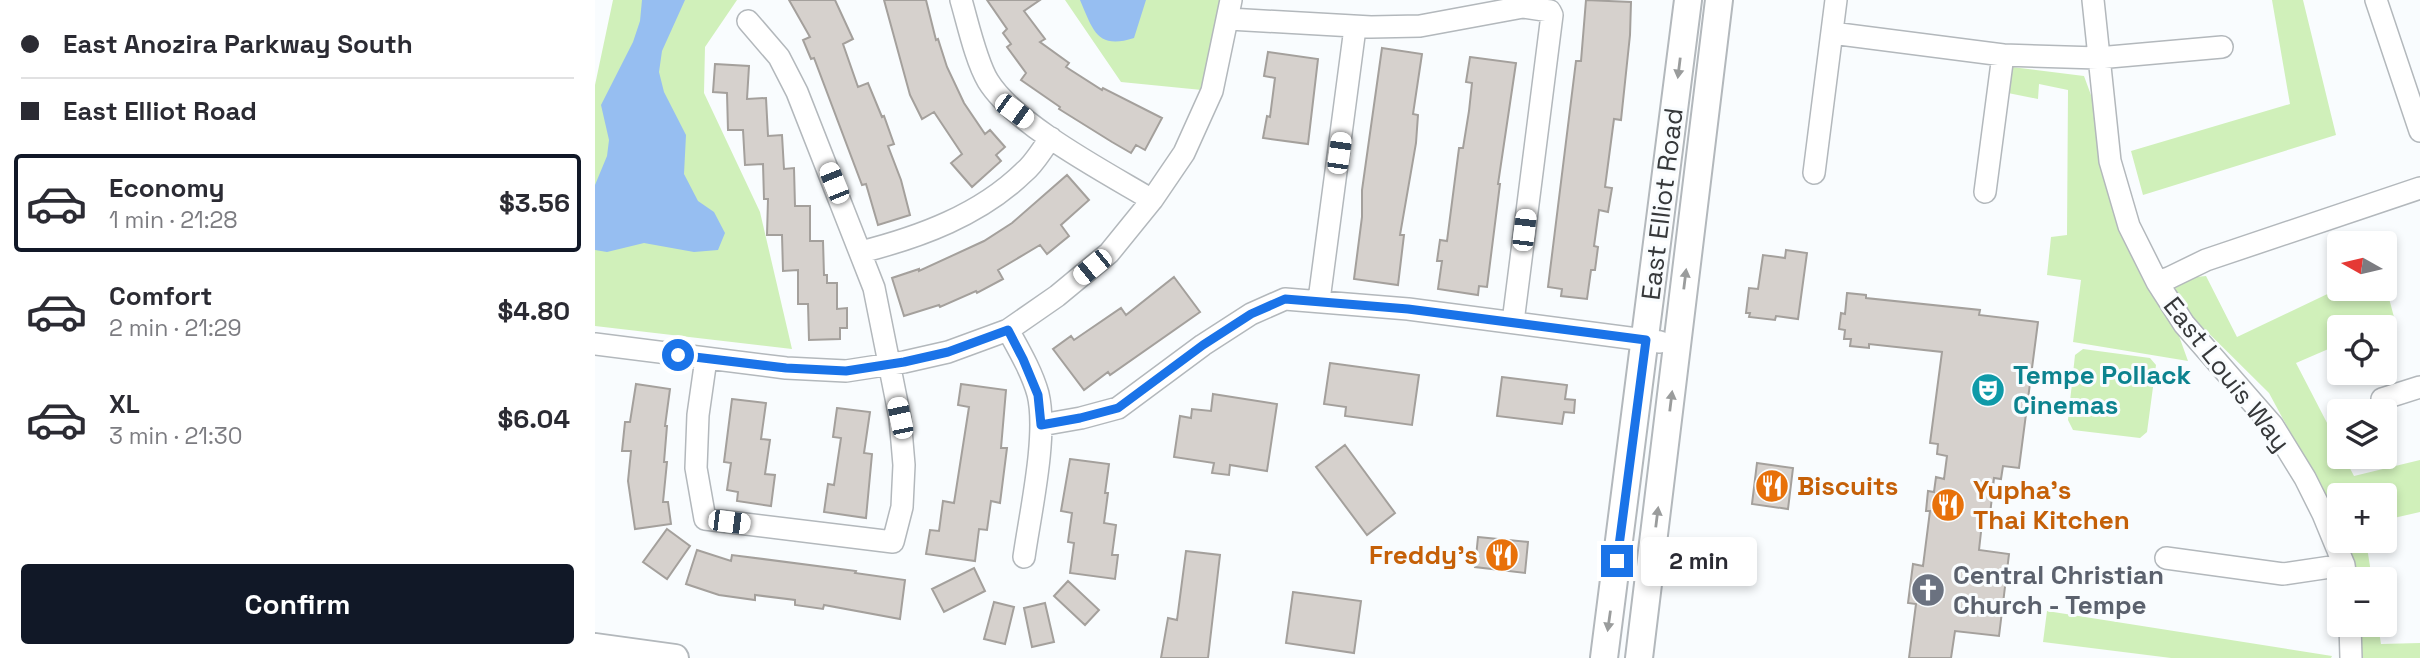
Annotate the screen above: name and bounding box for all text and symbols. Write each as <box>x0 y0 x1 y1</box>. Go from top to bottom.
text: East Anozira Parkway South <box>63 27 413 61</box>
one-way arrow <box>1674 57 1685 79</box>
car <box>991 90 1038 132</box>
text: East Elliot Road <box>63 94 257 128</box>
street label: East Elliot Road <box>1633 106 1691 302</box>
car <box>1326 131 1353 175</box>
car <box>817 160 852 206</box>
text: Economy <box>109 171 225 205</box>
icon: car <box>25 172 88 235</box>
text: $3.56 <box>499 186 570 220</box>
text: 1 min · 21:28 <box>109 205 238 235</box>
car <box>1512 208 1537 252</box>
north arrow <box>2327 231 2397 301</box>
map controls <box>2327 231 2397 637</box>
car <box>1070 246 1115 288</box>
one-way arrow <box>1680 268 1691 290</box>
text: Comfort <box>109 279 212 313</box>
icon: car <box>25 280 88 343</box>
street label: East Louis Way <box>2156 290 2298 458</box>
text: $4.80 <box>498 294 570 328</box>
text: 2 min · 21:29 <box>109 313 242 343</box>
button: locate <box>2327 315 2397 385</box>
route start <box>662 339 694 371</box>
place label: Tempe Pollack Cinemas <box>2013 358 2191 422</box>
theatre icon: Tempe Pollack Cinemas <box>1969 371 2007 409</box>
text: XL <box>109 387 140 421</box>
icon: car <box>25 388 88 451</box>
one-way arrow <box>1665 390 1676 412</box>
car <box>886 395 915 441</box>
button: layers <box>2327 399 2397 469</box>
text: $6.04 <box>497 402 570 436</box>
text: 3 min · 21:30 <box>109 421 242 451</box>
restaurant icon: Biscuits <box>1753 467 1791 505</box>
place label: Biscuits <box>1797 469 1898 503</box>
place label: Yupha's Thai Kitchen <box>1973 473 2130 537</box>
button: + <box>2327 483 2397 553</box>
restaurant icon: Yupha's Thai Kitchen <box>1929 486 1967 524</box>
one-way arrow <box>1651 506 1662 528</box>
car <box>707 509 752 535</box>
restaurant icon: Freddy's <box>1483 536 1521 574</box>
callout: 2 min <box>1641 536 1757 586</box>
place label: Freddy's <box>1369 538 1478 572</box>
route end <box>1601 545 1633 577</box>
text: 2 min <box>1669 546 1729 576</box>
place label: Central Christian Church - Tempe <box>1953 558 2164 622</box>
button: Confirm <box>21 564 574 644</box>
button: − <box>2327 567 2397 637</box>
church icon: Central Christian Church - Tempe <box>1909 571 1947 609</box>
one-way arrow <box>1604 610 1615 632</box>

